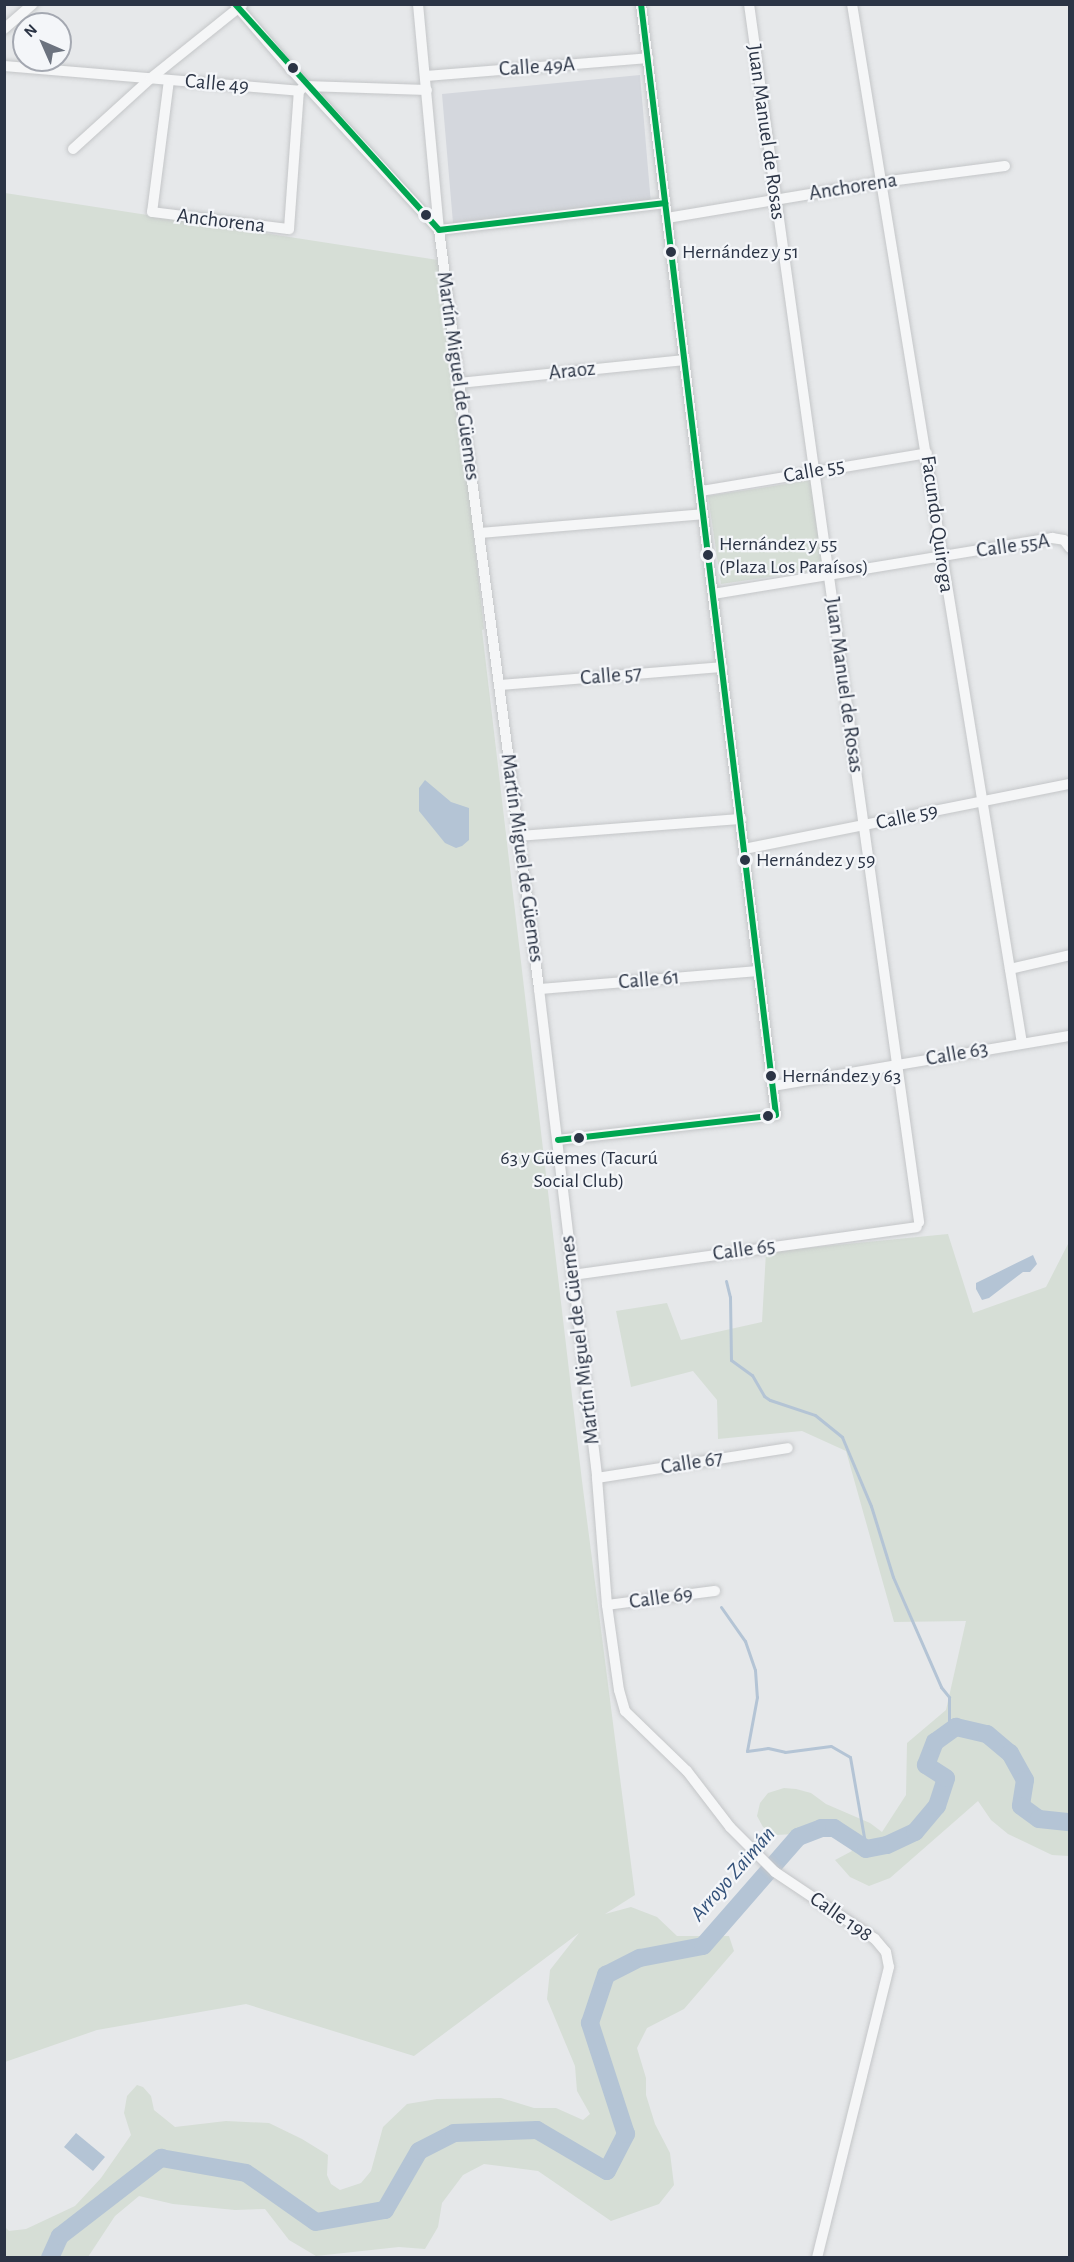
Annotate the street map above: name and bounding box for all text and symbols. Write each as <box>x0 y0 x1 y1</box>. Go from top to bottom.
north arrow <box>12 12 72 72</box>
text: N <box>21 21 40 40</box>
street label: Juan Manuel de Rosas <box>741 43 791 221</box>
street label: Calle 49A <box>498 52 576 82</box>
unlabelled marker <box>287 62 299 74</box>
street label: Calle 49 <box>184 69 250 99</box>
street label: Anchorena <box>807 168 899 206</box>
street label: Anchorena <box>175 203 267 239</box>
unlabelled marker <box>420 209 432 221</box>
place label: Hernández y 51 <box>682 240 799 264</box>
marker: Hernández y 51 <box>665 246 677 258</box>
street label: Martín Miguel de Güemes <box>431 270 485 482</box>
street label: Araoz <box>547 356 597 386</box>
street label: Calle 55 <box>781 453 847 489</box>
street label: Facundo Quiroga <box>915 454 959 594</box>
street label: Calle 55A <box>975 528 1051 564</box>
place label: Hernández y 55 (Plaza Los Paraísos) <box>719 532 869 579</box>
marker: Hernández y 55 (Plaza Los Paraísos) <box>702 549 714 561</box>
street label: Juan Manuel de Rosas <box>819 596 869 774</box>
street label: Calle 57 <box>579 661 643 691</box>
street label: Martín Miguel de Güemes <box>495 752 549 964</box>
street label: Calle 59 <box>874 798 940 836</box>
place label: Hernández y 59 <box>756 848 875 872</box>
marker: Hernández y 59 <box>739 854 751 866</box>
street label: Calle 61 <box>617 965 681 995</box>
street label: Calle 63 <box>924 1036 990 1072</box>
place label: Hernández y 63 <box>782 1064 901 1088</box>
marker: Hernández y 63 <box>765 1070 777 1082</box>
unlabelled marker <box>762 1110 774 1122</box>
marker: 63 y Güemes (Tacurú Social Club) <box>573 1132 585 1144</box>
place label: 63 y Güemes (Tacurú Social Club) <box>500 1147 658 1194</box>
street label: Calle 65 <box>711 1233 777 1267</box>
street label: Martín Miguel de Güemes <box>555 1234 605 1446</box>
street label: Calle 67 <box>659 1446 725 1480</box>
street label: Calle 69 <box>628 1581 694 1615</box>
water label: Arroyo Zaimán <box>685 1821 781 1927</box>
street label: Calle 198 <box>805 1886 877 1948</box>

